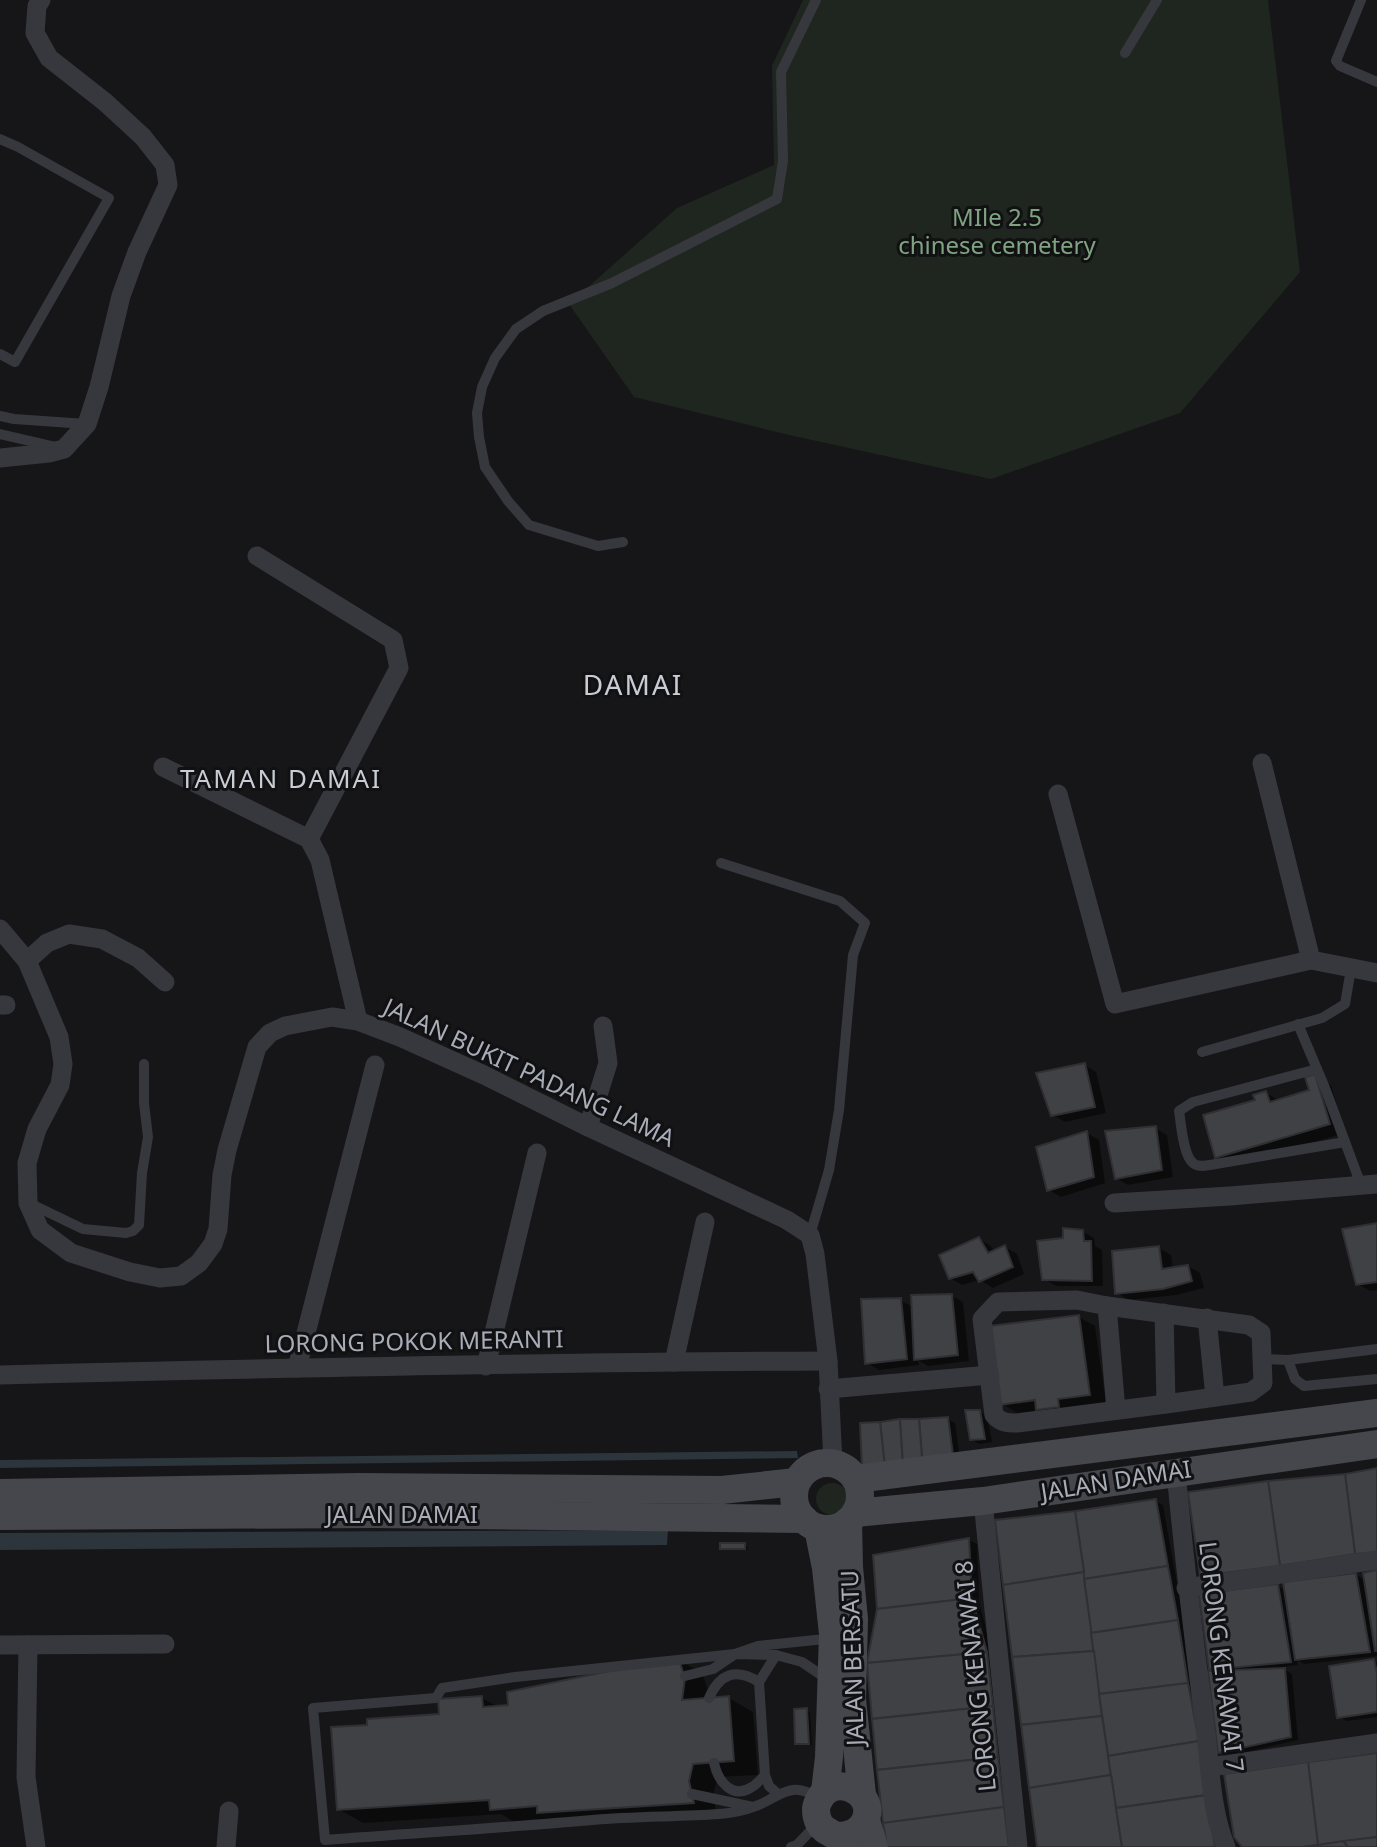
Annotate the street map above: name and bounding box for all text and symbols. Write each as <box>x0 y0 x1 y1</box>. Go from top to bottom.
park label: MIle 2.5 chinese cemetery <box>898 200 1097 261</box>
district label: DAMAI <box>583 665 683 703</box>
district label: TAMAN DAMAI <box>180 760 382 796</box>
street label: JALAN BUKIT PADANG LAMA <box>377 989 681 1154</box>
street label: LORONG POKOK MERANTI <box>264 1321 564 1360</box>
street label: JALAN DAMAI <box>1036 1451 1193 1508</box>
street label: JALAN DAMAI <box>324 1497 478 1530</box>
street label: LORONG KENAWAI 7 <box>1192 1540 1253 1774</box>
street label: LORONG KENAWAI 8 <box>946 1559 1003 1793</box>
street label: JALAN BERSATU <box>832 1570 871 1749</box>

